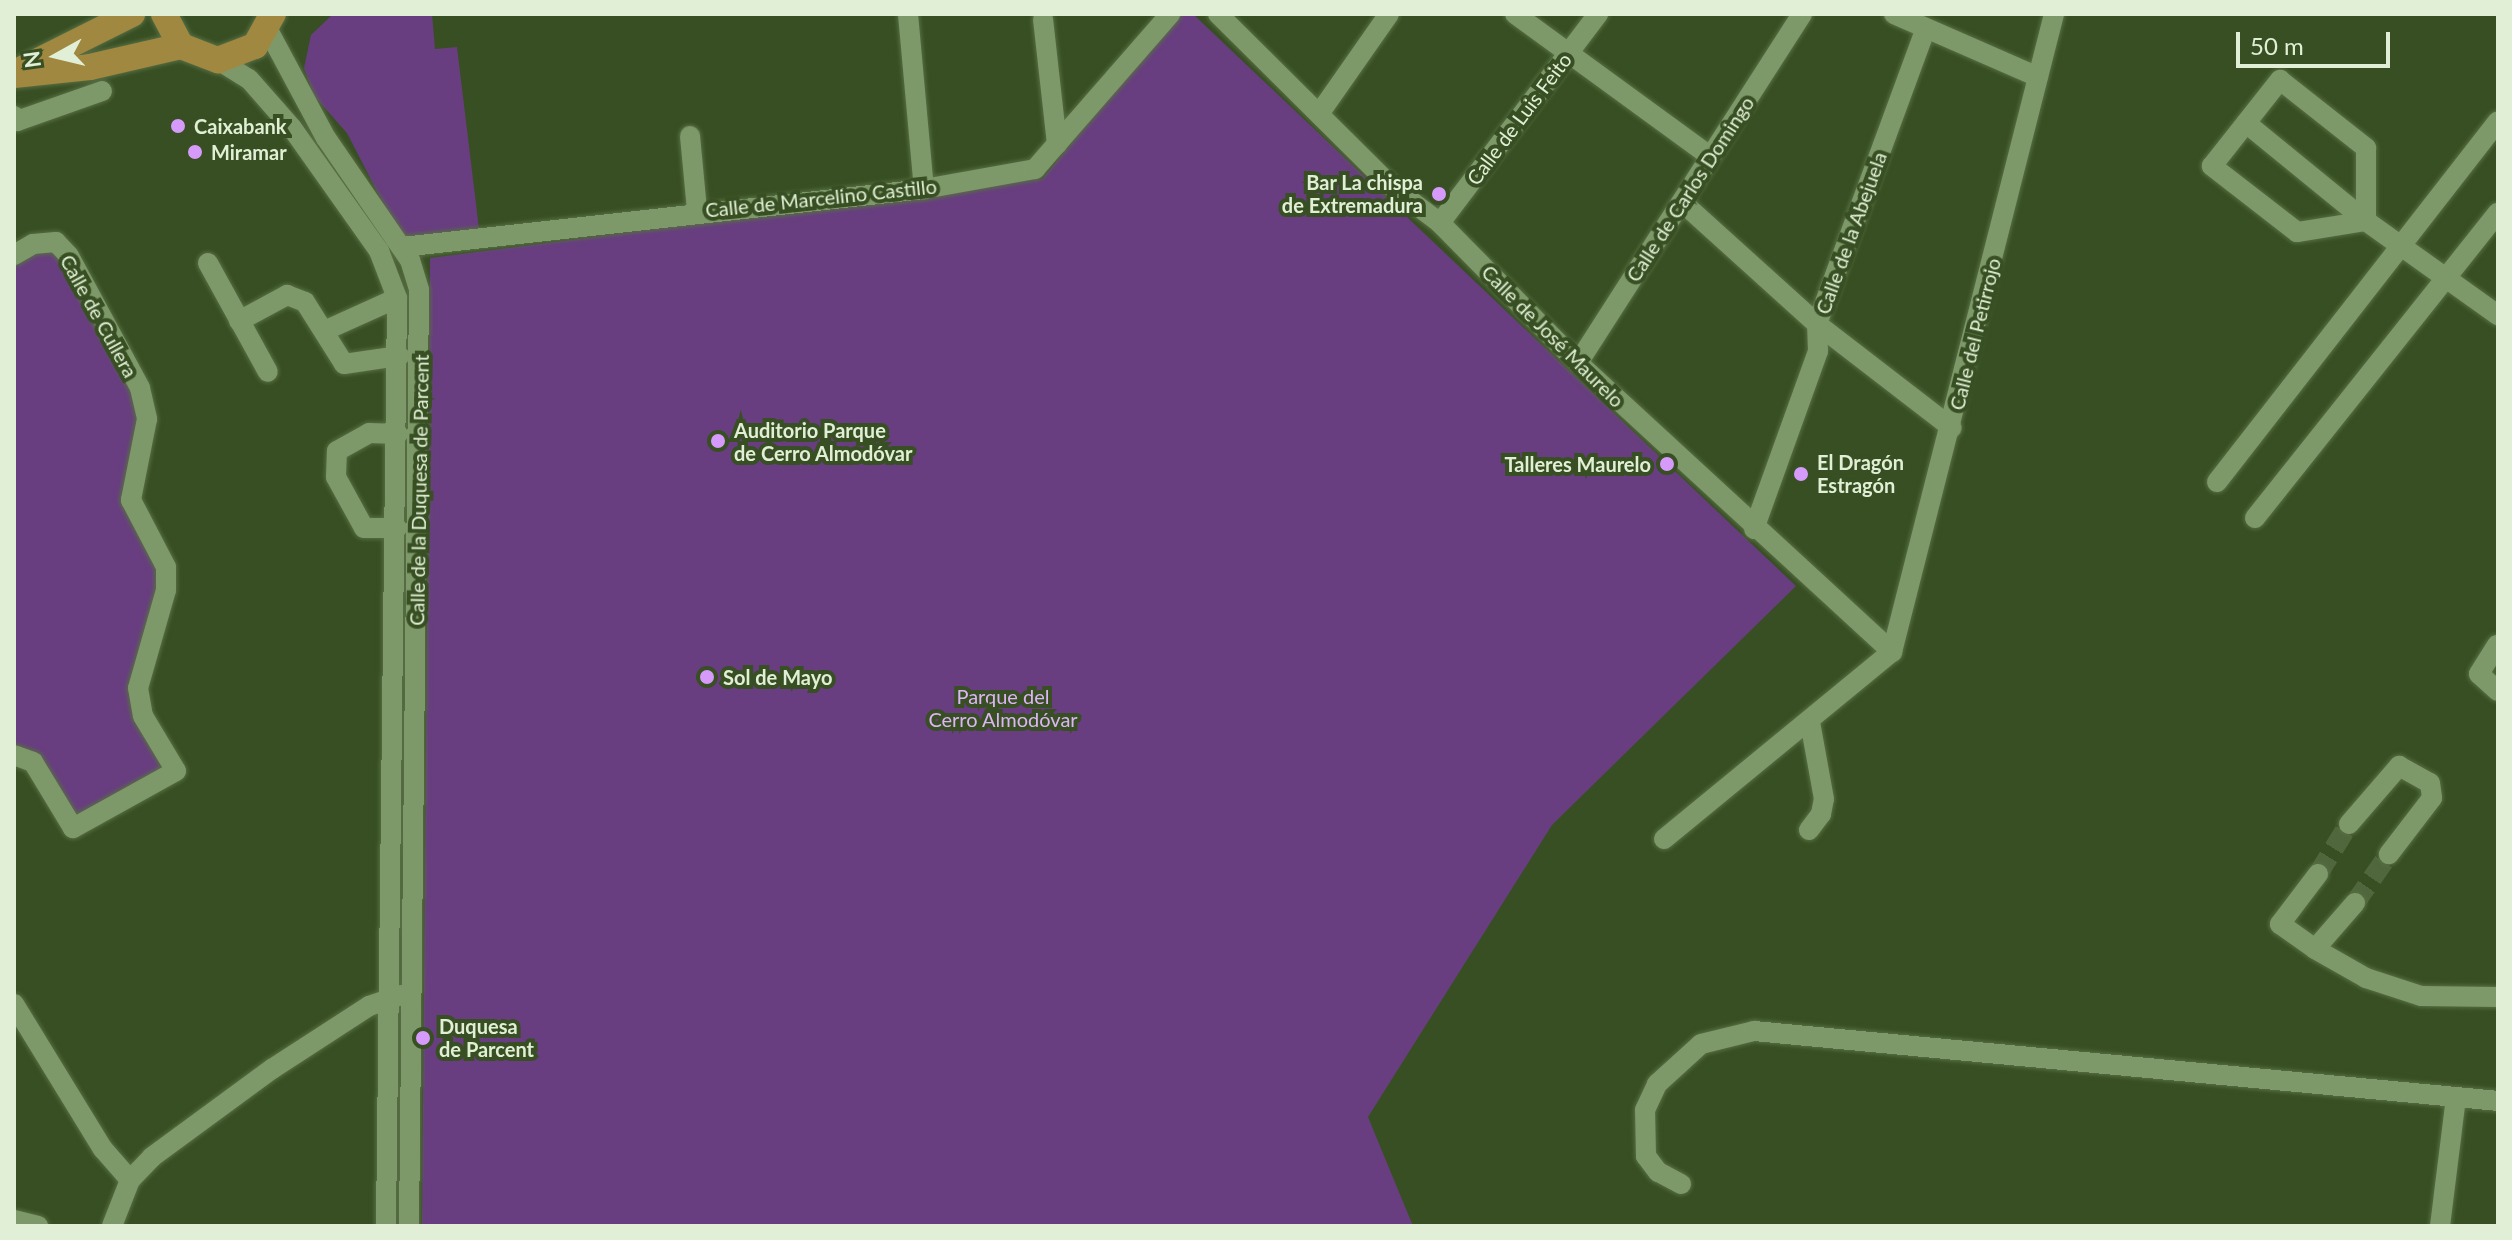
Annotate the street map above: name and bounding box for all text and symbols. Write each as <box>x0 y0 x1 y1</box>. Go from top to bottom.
north arrow <box>16 16 96 96</box>
scale bar <box>2240 16 2394 66</box>
text: 50 m <box>2250 31 2304 60</box>
street label: Calle de Luis Feito <box>1462 48 1576 190</box>
text: N <box>17 49 46 70</box>
street label: Calle de Carlos Domingo <box>1621 92 1759 286</box>
place label: Caixabank <box>194 114 287 138</box>
marker: Caixabank <box>169 117 187 135</box>
place label: Miramar <box>211 140 287 164</box>
marker: Miramar <box>186 143 204 161</box>
street label: Calle de la Abejuela <box>1810 148 1892 318</box>
place label: Bar La chispa de Extremadura <box>1282 170 1423 217</box>
street label: Calle de Marcelino Castillo <box>704 174 938 222</box>
marker: Bar La chispa de Extremadura <box>1430 185 1448 203</box>
street label: Calle de Cullera <box>55 250 143 382</box>
street label: Calle del Petirrojo <box>1944 255 2006 413</box>
street label: Calle de José Maurelo <box>1477 260 1629 412</box>
street label: Calle de la Duquesa de Parcent <box>405 354 433 626</box>
place label: Auditorio Parque de Cerro Almodóvar <box>734 418 913 465</box>
marker: Auditorio Parque de Cerro Almodóvar <box>709 432 727 450</box>
place label: El Dragón Estragón <box>1817 450 1904 497</box>
place label: Talleres Maurelo <box>1505 452 1651 476</box>
marker: Talleres Maurelo <box>1658 455 1676 473</box>
marker: El Dragón Estragón <box>1792 465 1810 483</box>
place label: Sol de Mayo <box>723 665 832 689</box>
marker: Sol de Mayo <box>698 668 716 686</box>
park label: Parque del Cerro Almodóvar <box>928 684 1078 731</box>
place label: Duquesa de Parcent <box>439 1014 534 1061</box>
marker: Duquesa de Parcent <box>414 1029 432 1047</box>

